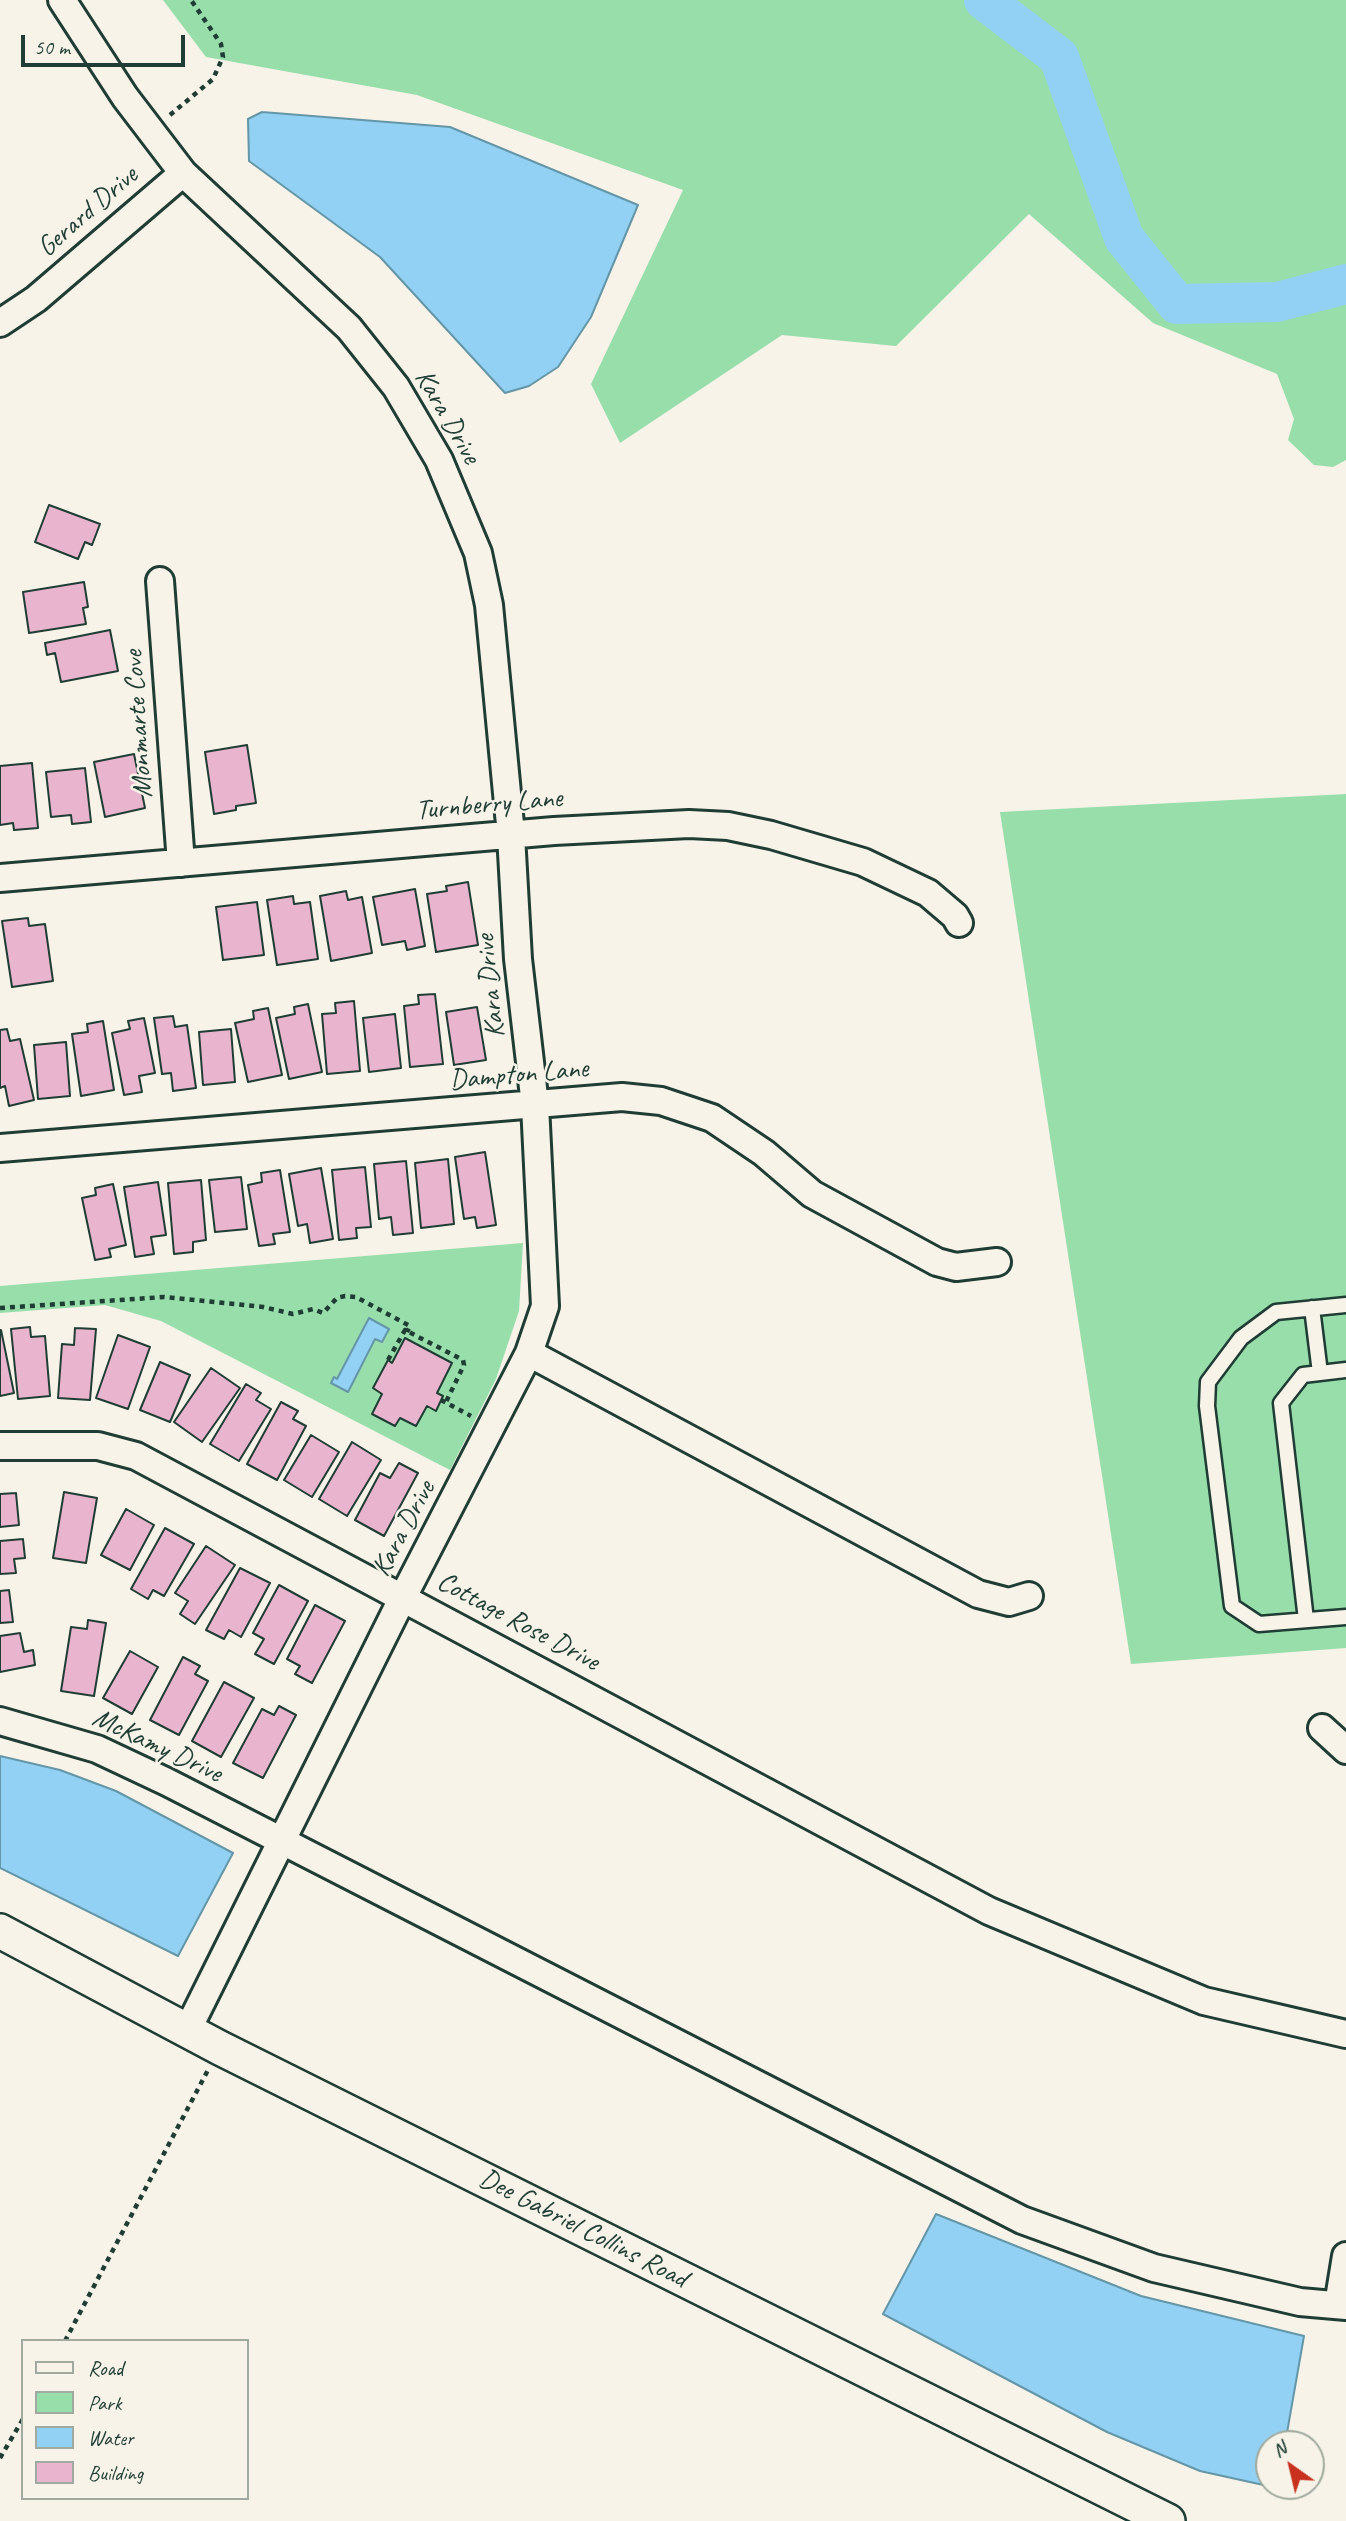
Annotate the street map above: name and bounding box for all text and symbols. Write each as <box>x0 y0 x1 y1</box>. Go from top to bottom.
scale bar <box>24 21 189 65</box>
text: 50 m <box>34 34 70 60</box>
street label: Gerard Drive <box>31 159 145 265</box>
street label: Kara Drive <box>407 364 487 470</box>
street label: Monmarte Cove <box>117 649 161 799</box>
street label: Turnberry Lane <box>414 782 564 828</box>
street label: Kara Drive <box>469 933 513 1039</box>
street label: Dampton Lane <box>448 1052 590 1098</box>
street label: Kara Drive <box>365 1475 443 1583</box>
street label: Cottage Rose Drive <box>431 1565 605 1679</box>
street label: McKamy Drive <box>87 1701 227 1791</box>
street label: Dee Gabriel Collins Road <box>473 2162 693 2296</box>
legend <box>21 2339 248 2500</box>
text: Road <box>88 2355 123 2381</box>
text: Park <box>88 2390 121 2416</box>
text: Water <box>88 2425 134 2451</box>
north arrow <box>1255 2430 1325 2500</box>
text: N <box>1268 2436 1291 2462</box>
text: Building <box>88 2460 143 2486</box>

